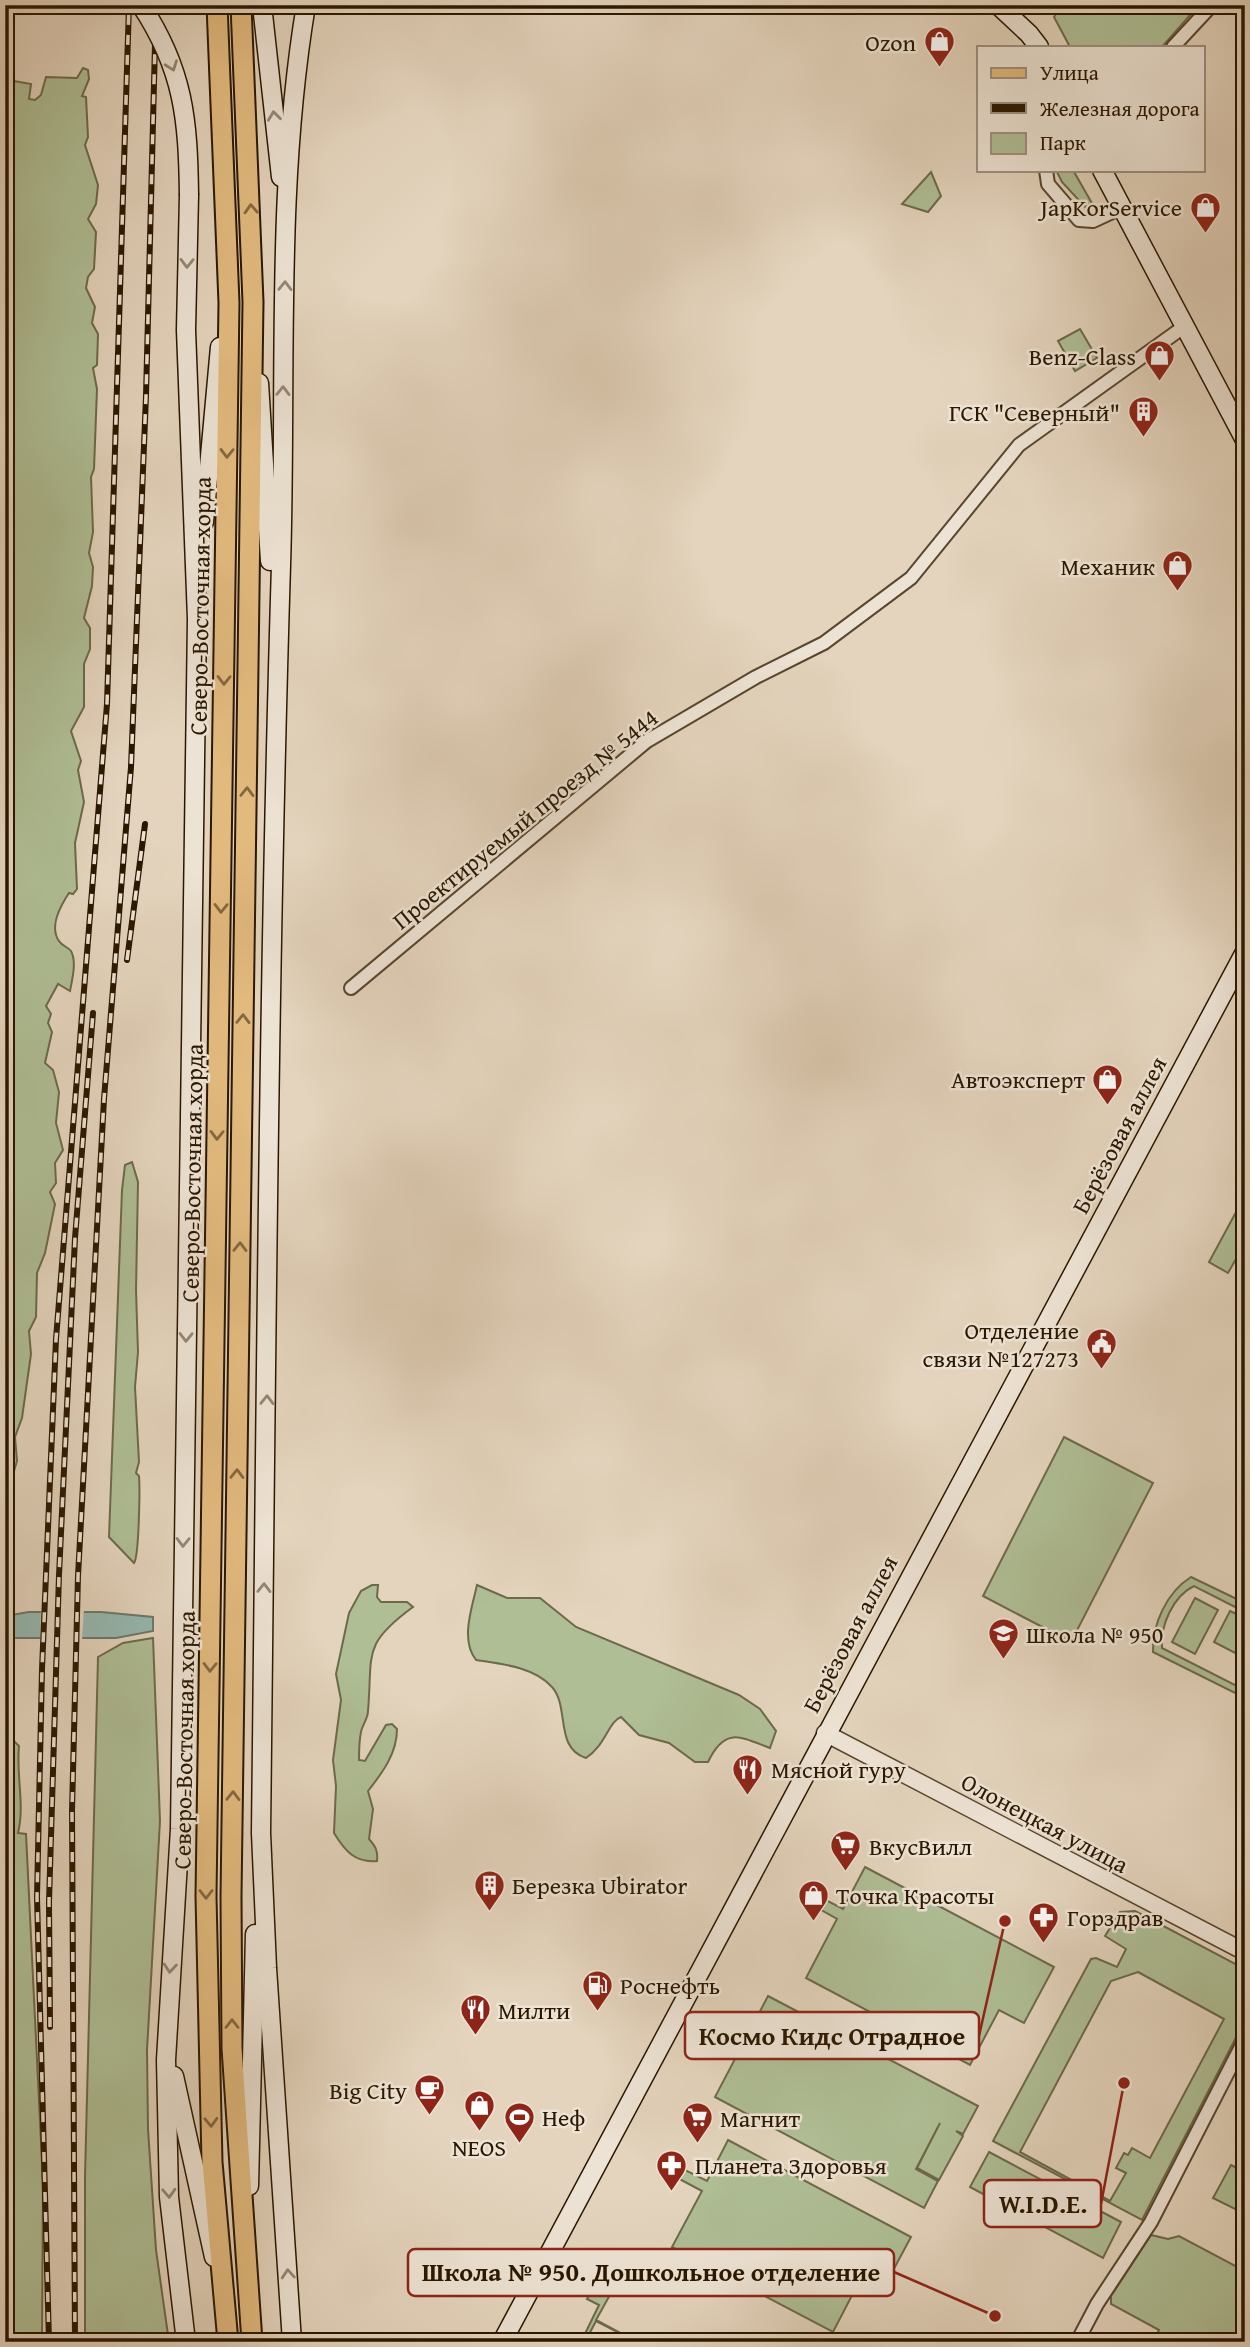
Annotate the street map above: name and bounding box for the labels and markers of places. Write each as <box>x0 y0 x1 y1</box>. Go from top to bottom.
place label: Ozon <box>865 25 917 60</box>
shop icon: Ozon <box>922 25 956 69</box>
place label: JapKorService <box>1037 190 1182 225</box>
shop icon: JapKorService <box>1188 190 1222 234</box>
place label: Benz-Class <box>1029 339 1136 374</box>
shop icon: Benz-Class <box>1142 339 1176 383</box>
place label: ГСК "Северный" <box>949 395 1120 430</box>
building icon: ГСК "Северный" <box>1126 395 1160 439</box>
place label: Механик <box>1060 549 1155 584</box>
shop icon: Механик <box>1161 549 1195 593</box>
place label: Автоэксперт <box>951 1062 1085 1097</box>
shop icon: Автоэксперт <box>1091 1062 1125 1106</box>
place label: Отделение связи №127273 <box>923 1313 1079 1376</box>
public building icon: Отделение связи №127273 <box>1085 1327 1119 1371</box>
school or university icon: Школа № 950 <box>986 1617 1020 1661</box>
place label: Школа № 950 <box>1026 1617 1163 1652</box>
restaurant icon: Мясной гуру <box>731 1752 765 1796</box>
place label: Мясной гуру <box>771 1752 906 1787</box>
supermarket icon: ВкусВилл <box>829 1829 863 1873</box>
place label: ВкусВилл <box>869 1829 972 1864</box>
building icon: Березка Ubirator <box>472 1868 506 1912</box>
place label: Березка Ubirator <box>512 1868 687 1903</box>
shop icon: Точка Красоты <box>796 1878 830 1922</box>
place label: Точка Красоты <box>836 1878 994 1913</box>
pharmacy icon: Горздрав <box>1027 1900 1061 1944</box>
place label: Горздрав <box>1067 1900 1163 1935</box>
fuel station icon: Роснефть <box>580 1968 614 2012</box>
place label: Роснефть <box>620 1968 720 2003</box>
restaurant icon: Милти <box>458 1993 492 2037</box>
place label: Милти <box>498 1993 570 2028</box>
callout: Космо Кидс Отрадное <box>685 2012 979 2059</box>
place label: Big City <box>329 2073 407 2108</box>
cafe icon: Big City <box>413 2073 447 2117</box>
shop icon: NEOS <box>462 2088 496 2132</box>
sports icon: Неф <box>502 2100 536 2144</box>
place label: Неф <box>542 2100 585 2135</box>
supermarket icon: Магнит <box>680 2101 714 2145</box>
place label: Магнит <box>720 2101 801 2136</box>
place label: NEOS <box>452 2130 506 2165</box>
pharmacy icon: Планета Здоровья <box>655 2148 689 2192</box>
place label: Планета Здоровья <box>695 2148 887 2183</box>
callout: W.I.D.E. <box>984 2180 1101 2227</box>
callout: Школа № 950. Дошкольное отделение <box>408 2249 894 2296</box>

